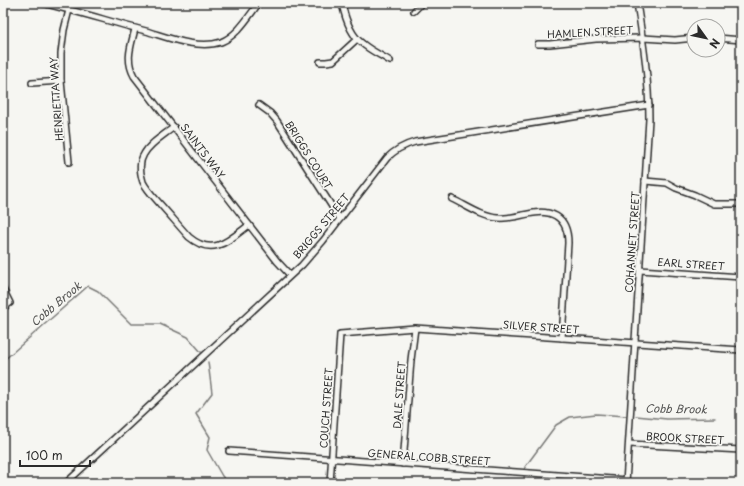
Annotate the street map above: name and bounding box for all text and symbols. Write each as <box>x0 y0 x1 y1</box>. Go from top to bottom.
north arrow <box>686 18 726 58</box>
street label: HAMLEN STREET <box>547 22 634 41</box>
text: N <box>705 35 724 52</box>
street label: HENRIETTA WAY <box>45 56 66 142</box>
street label: BRIGGS COURT <box>282 118 337 192</box>
street label: SAINTS WAY <box>178 120 230 182</box>
street label: BRIGGS STREET <box>289 190 352 261</box>
street label: COHANNET STREET <box>620 191 643 293</box>
street label: EARL STREET <box>657 254 725 273</box>
water label: Cobb Brook <box>27 277 85 330</box>
street label: SILVER STREET <box>502 316 580 337</box>
street label: DALE STREET <box>389 360 408 429</box>
street label: COUCH STREET <box>315 367 336 449</box>
water label: Cobb Brook <box>645 399 708 418</box>
street label: BROOK STREET <box>646 428 725 447</box>
scale bar <box>20 442 90 468</box>
street label: GENERAL COBB STREET <box>367 445 491 468</box>
text: 100 m <box>26 446 63 464</box>

